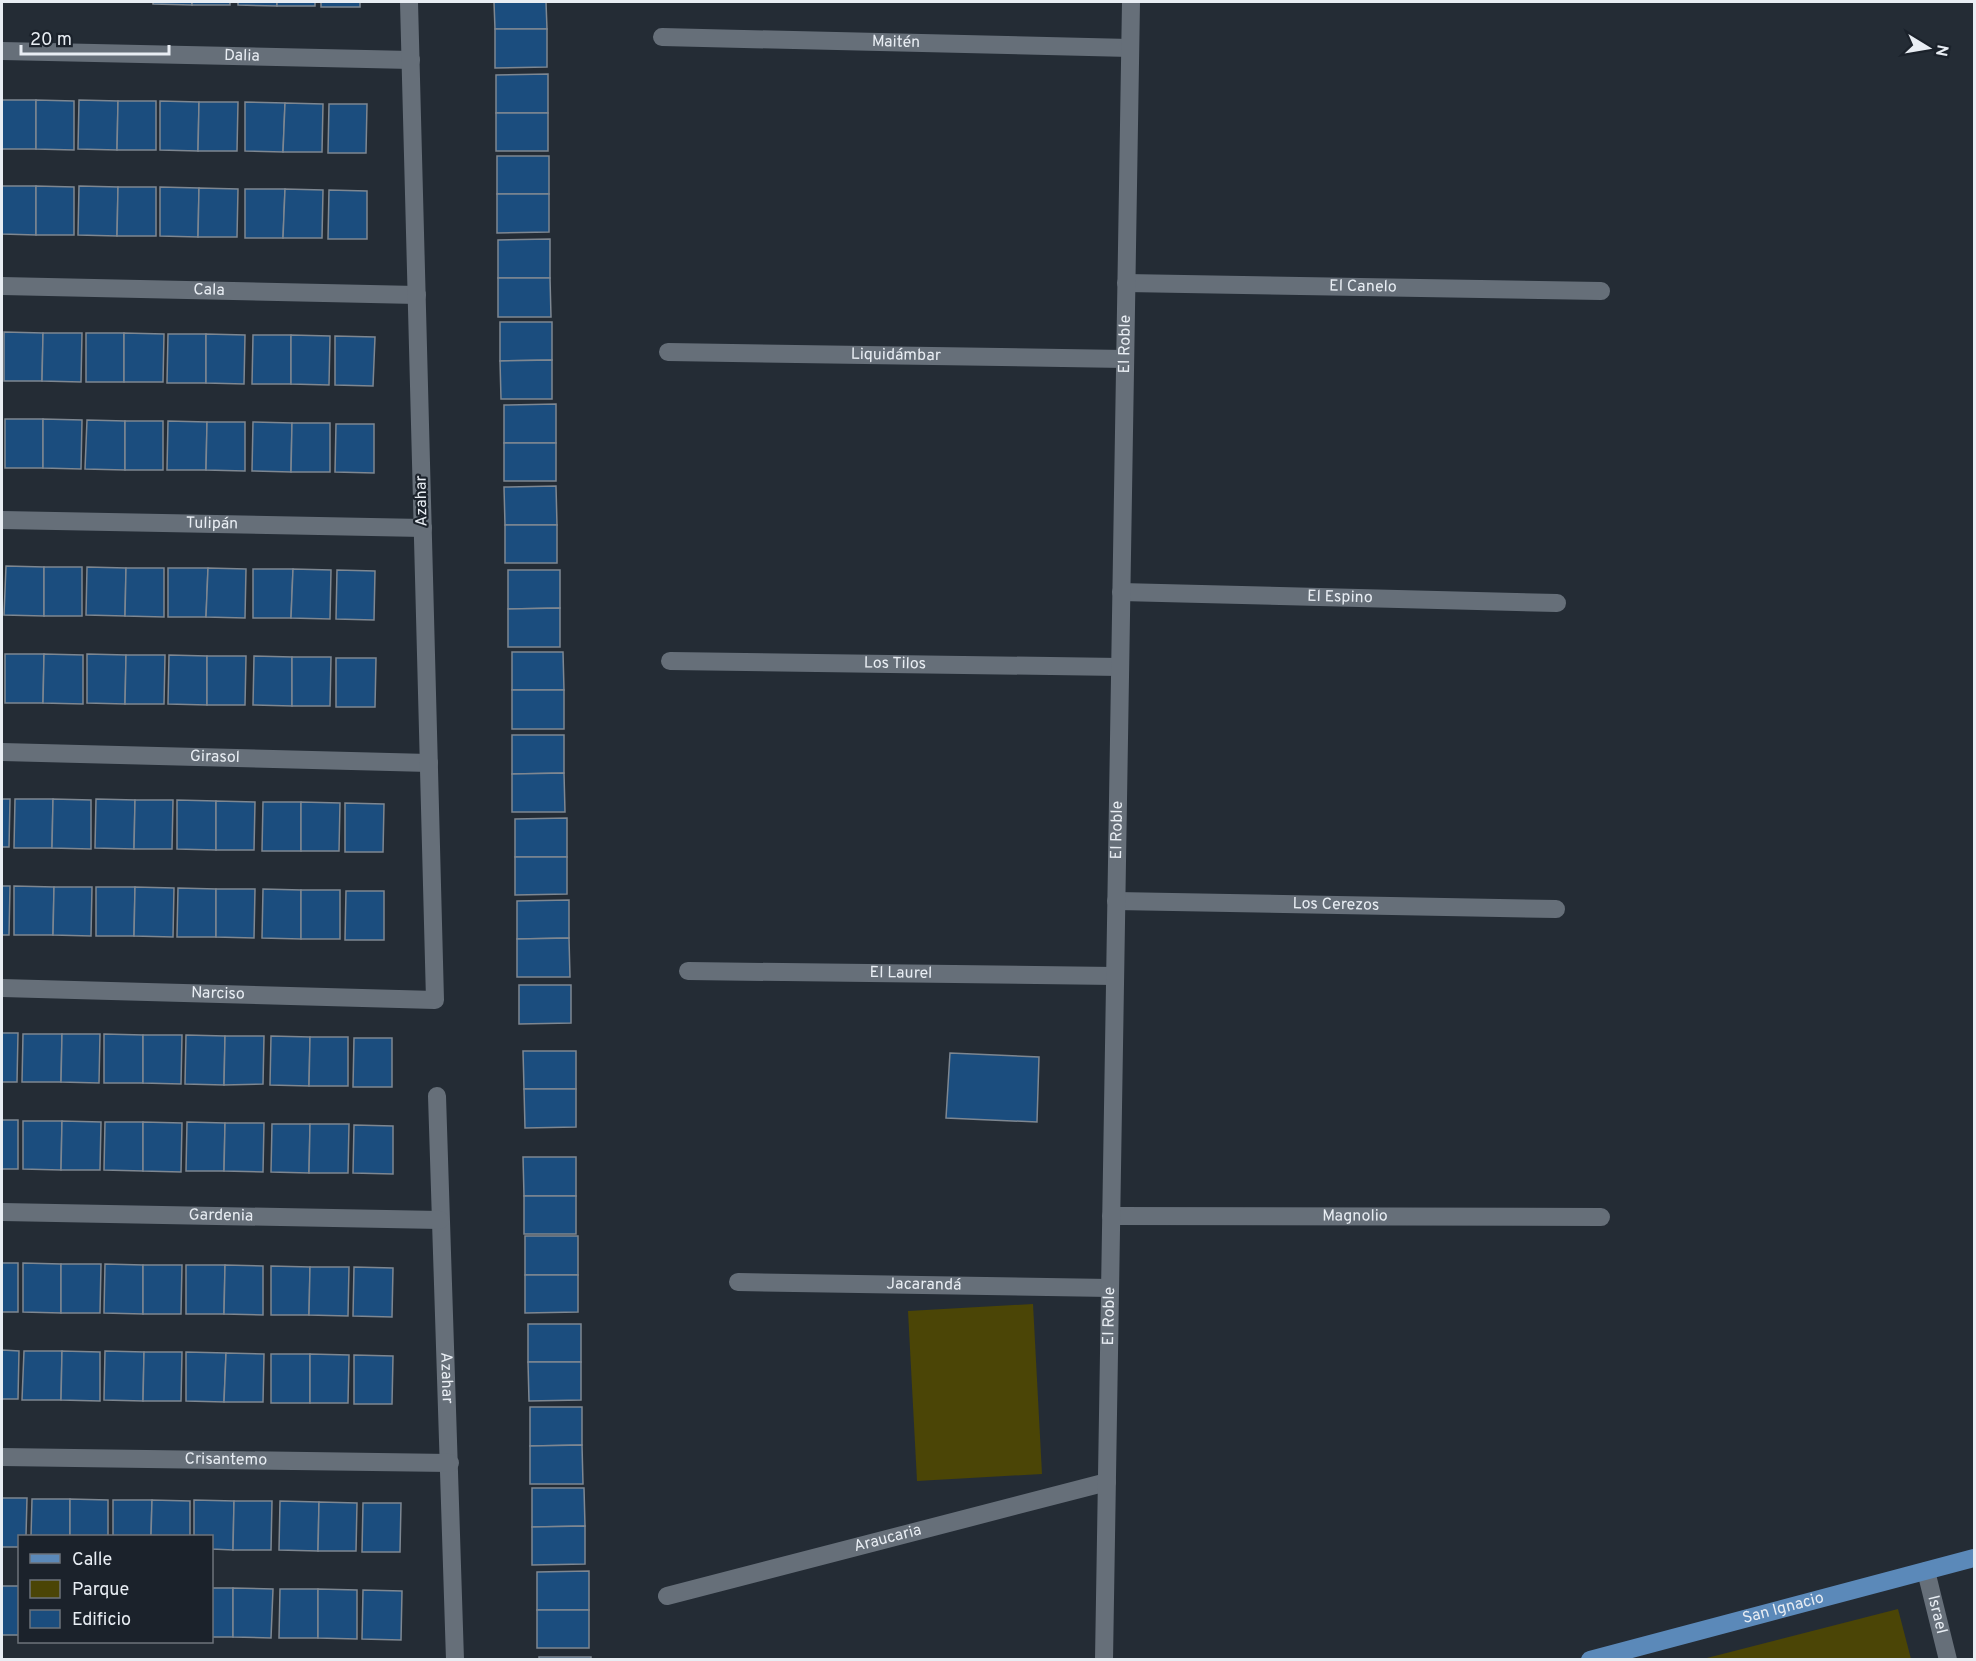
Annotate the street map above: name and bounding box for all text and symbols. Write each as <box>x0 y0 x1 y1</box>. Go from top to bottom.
scale bar <box>21 18 170 56</box>
north arrow <box>1898 18 1958 78</box>
text: 20 m <box>30 29 72 52</box>
street label: Maitén <box>872 32 920 53</box>
text: N <box>1930 43 1952 58</box>
street label: Dalia <box>224 46 260 67</box>
street label: El Canelo <box>1329 276 1397 298</box>
street label: Cala <box>193 280 225 301</box>
street label: El Roble <box>1115 315 1136 374</box>
street label: Liquidámbar <box>851 345 941 366</box>
street label: Azahar <box>412 475 432 527</box>
street label: Tulipán <box>186 513 238 534</box>
street label: El Espino <box>1307 587 1373 608</box>
street label: Los Tilos <box>864 654 926 674</box>
street label: Girasol <box>190 747 240 768</box>
street label: El Roble <box>1107 801 1128 860</box>
street label: Los Cerezos <box>1292 894 1380 916</box>
street label: El Laurel <box>870 963 932 984</box>
street label: Narciso <box>191 983 245 1005</box>
street label: Gardenia <box>188 1205 254 1227</box>
street label: Magnolio <box>1322 1206 1388 1227</box>
street label: Jacarandá <box>886 1274 962 1296</box>
street label: El Roble <box>1099 1287 1120 1345</box>
street label: Azahar <box>435 1352 457 1404</box>
street label: Crisantemo <box>184 1449 268 1471</box>
street label: Araucaria <box>852 1520 924 1557</box>
legend <box>18 1535 213 1643</box>
text: Calle <box>72 1549 112 1572</box>
text: Parque <box>72 1579 129 1602</box>
street label: San Ignacio <box>1740 1588 1826 1629</box>
street label: Israel <box>1922 1593 1951 1636</box>
text: Edificio <box>72 1609 131 1632</box>

